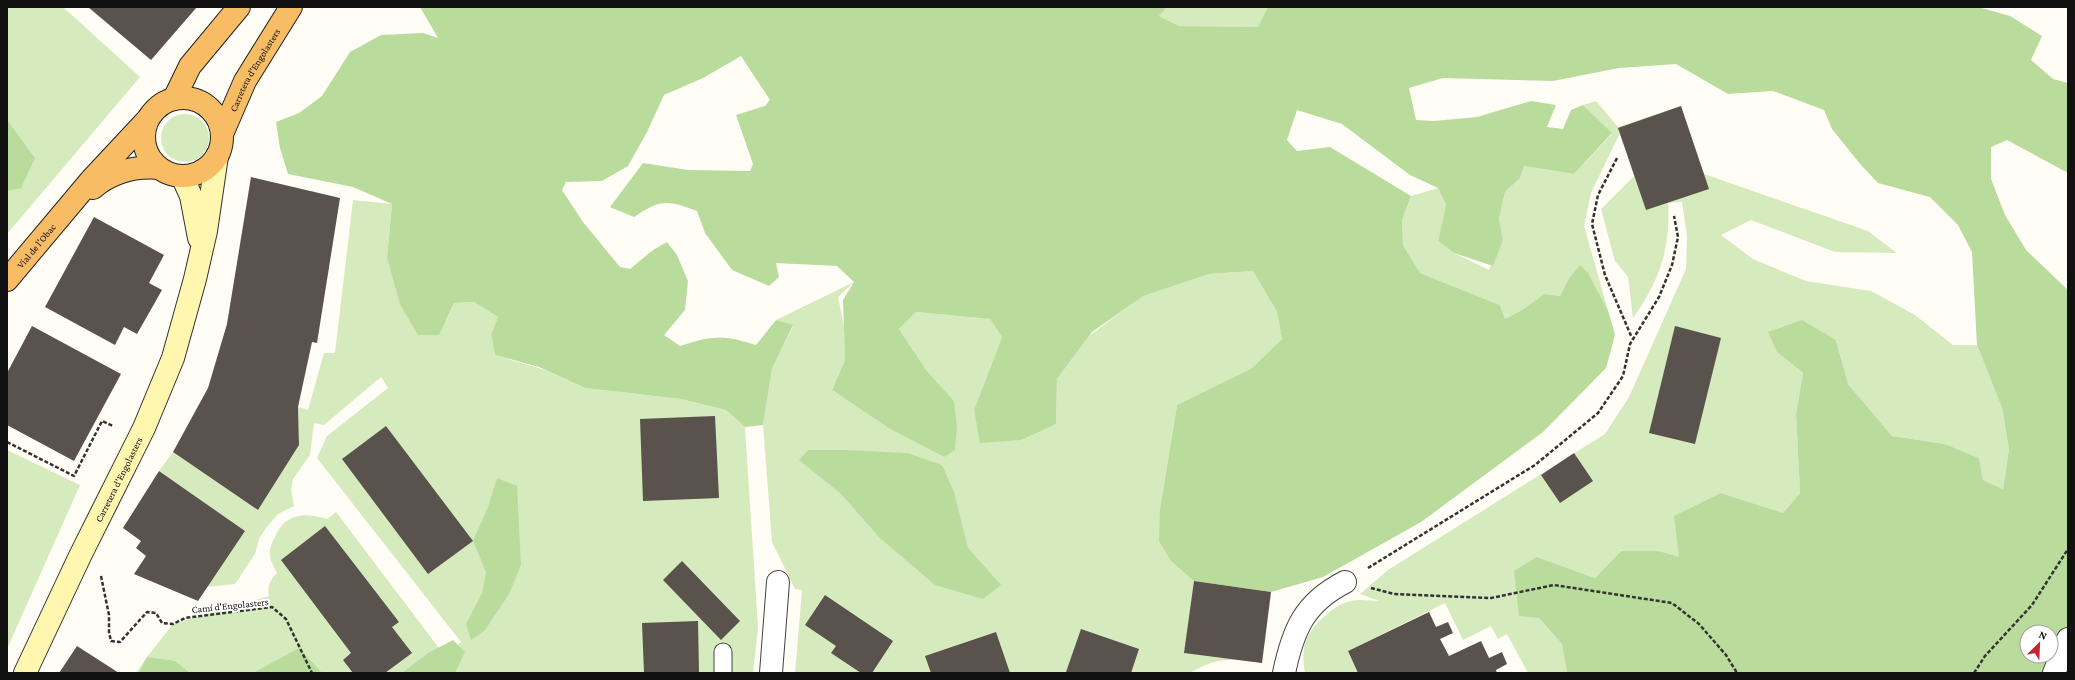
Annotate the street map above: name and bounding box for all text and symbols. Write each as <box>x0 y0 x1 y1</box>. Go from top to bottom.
street label: Carretera d'Engolasters <box>227 26 282 113</box>
street label: Vial de l'Obac <box>15 221 59 270</box>
street label: Carretera d'Engolasters <box>93 435 145 524</box>
street label: Camí d'Engolasters <box>191 596 269 615</box>
north arrow <box>2019 624 2059 664</box>
text: N <box>2037 628 2049 642</box>

